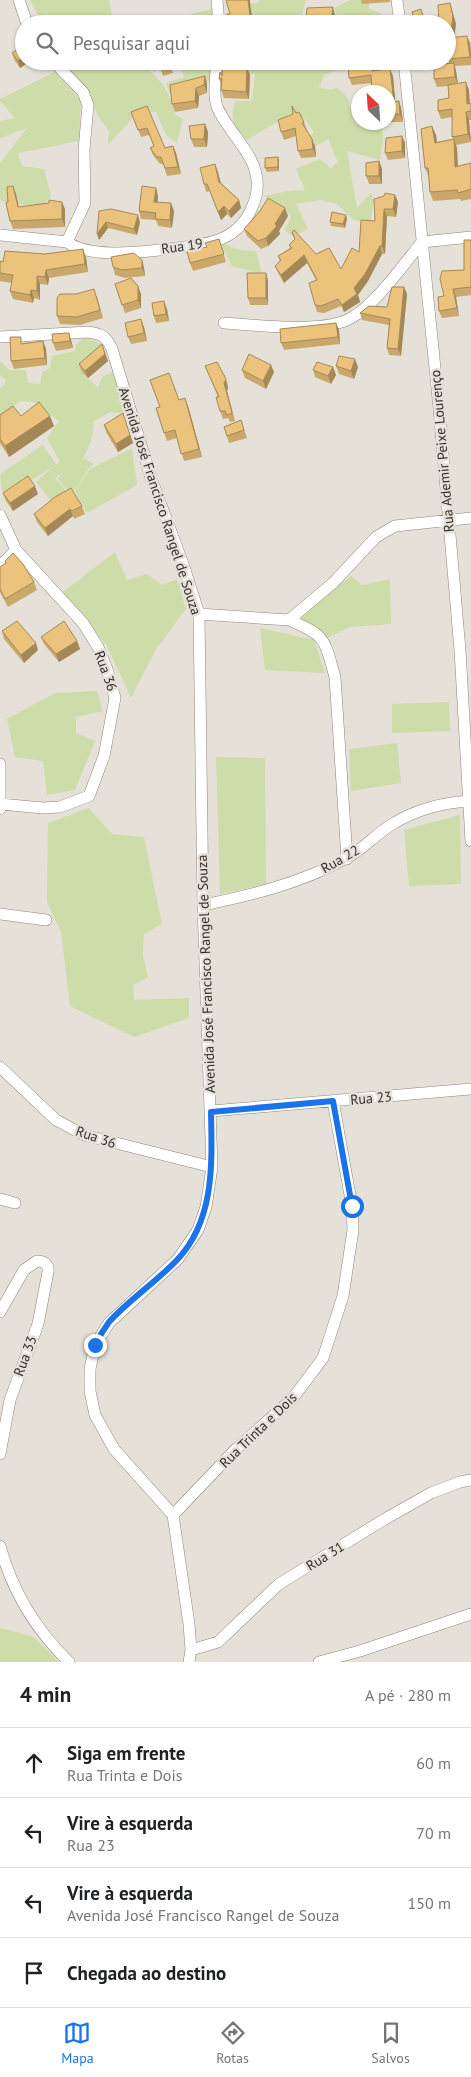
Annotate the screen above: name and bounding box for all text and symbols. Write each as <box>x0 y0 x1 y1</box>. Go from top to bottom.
search box <box>15 15 456 70</box>
icon: search <box>33 29 61 57</box>
text: Pesquisar aqui <box>73 31 190 55</box>
north arrow <box>351 85 396 130</box>
street label: Rua 19 <box>160 234 204 258</box>
street label: Rua Ademir Peixe Lourenço <box>426 369 458 533</box>
street label: Avenida José Francisco Rangel de Souza <box>115 385 205 617</box>
street label: Rua 36 <box>90 648 122 694</box>
street label: Rua 22 <box>317 841 363 877</box>
street label: Avenida José Francisco Rangel de Souza <box>193 854 219 1093</box>
street label: Rua 23 <box>349 1087 393 1109</box>
street label: Rua 36 <box>73 1122 119 1152</box>
route start <box>341 1195 364 1218</box>
street label: Rua 33 <box>9 1333 41 1379</box>
route end <box>84 1334 107 1357</box>
street label: Rua Trinta e Dois <box>215 1388 301 1472</box>
street label: Rua 31 <box>303 1537 347 1575</box>
text: 4 min <box>20 1681 71 1708</box>
text: A pé · 280 m <box>365 1685 451 1705</box>
text: Siga em frente <box>67 1741 185 1765</box>
icon: ahead <box>20 1749 48 1777</box>
text: 60 m <box>416 1753 451 1773</box>
text: Rua Trinta e Dois <box>67 1765 182 1785</box>
text: Vire à esquerda <box>67 1811 193 1835</box>
icon: left <box>20 1819 48 1847</box>
text: 70 m <box>416 1823 451 1843</box>
text: Rua 23 <box>67 1835 115 1855</box>
text: Vire à esquerda <box>67 1881 193 1905</box>
icon: left <box>20 1889 48 1917</box>
text: 150 m <box>408 1893 451 1913</box>
text: Avenida José Francisco Rangel de Souza <box>67 1905 340 1925</box>
icon: arrive <box>20 1959 48 1987</box>
text: Chegada ao destino <box>67 1961 226 1985</box>
tab: Mapa <box>61 2019 94 2067</box>
tab: Rotas <box>216 2019 249 2067</box>
tab: Salvos <box>371 2019 410 2067</box>

